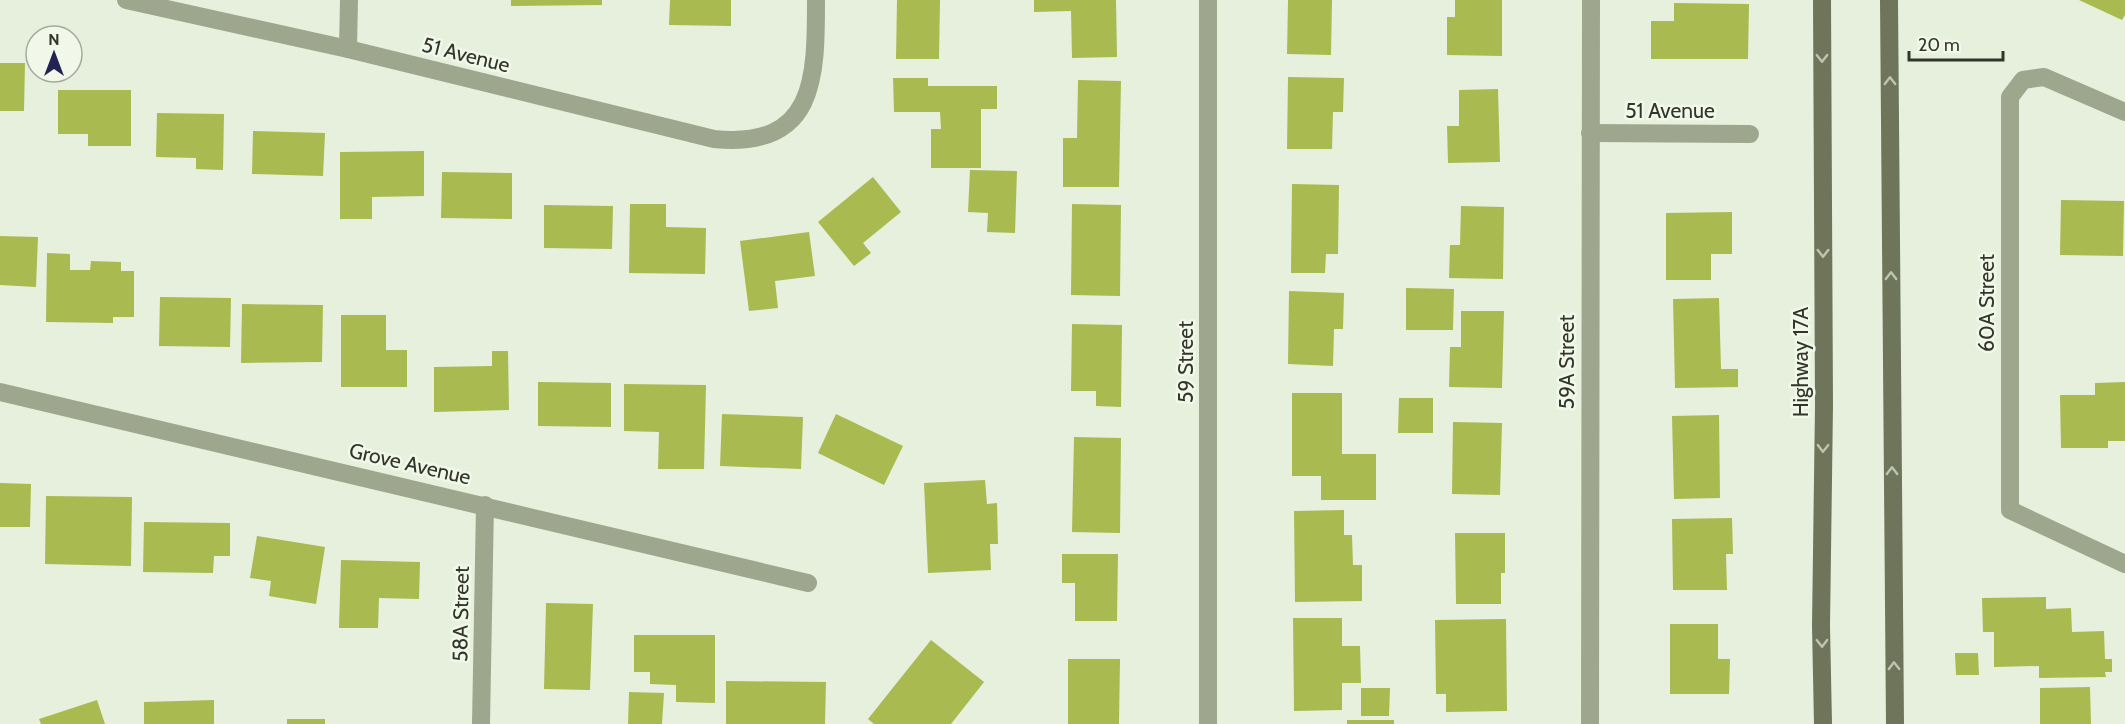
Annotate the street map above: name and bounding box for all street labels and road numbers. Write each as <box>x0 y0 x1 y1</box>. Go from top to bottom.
street label: 51 Avenue <box>420 32 513 78</box>
street label: 51 Avenue <box>1625 98 1715 123</box>
street label: 60A Street <box>1974 254 1999 352</box>
street label: Highway 17A <box>1788 307 1813 417</box>
street label: 59A Street <box>1554 315 1579 409</box>
street label: 59 Street <box>1173 321 1198 403</box>
street label: Grove Avenue <box>347 437 474 490</box>
street label: 58A Street <box>447 566 474 662</box>

